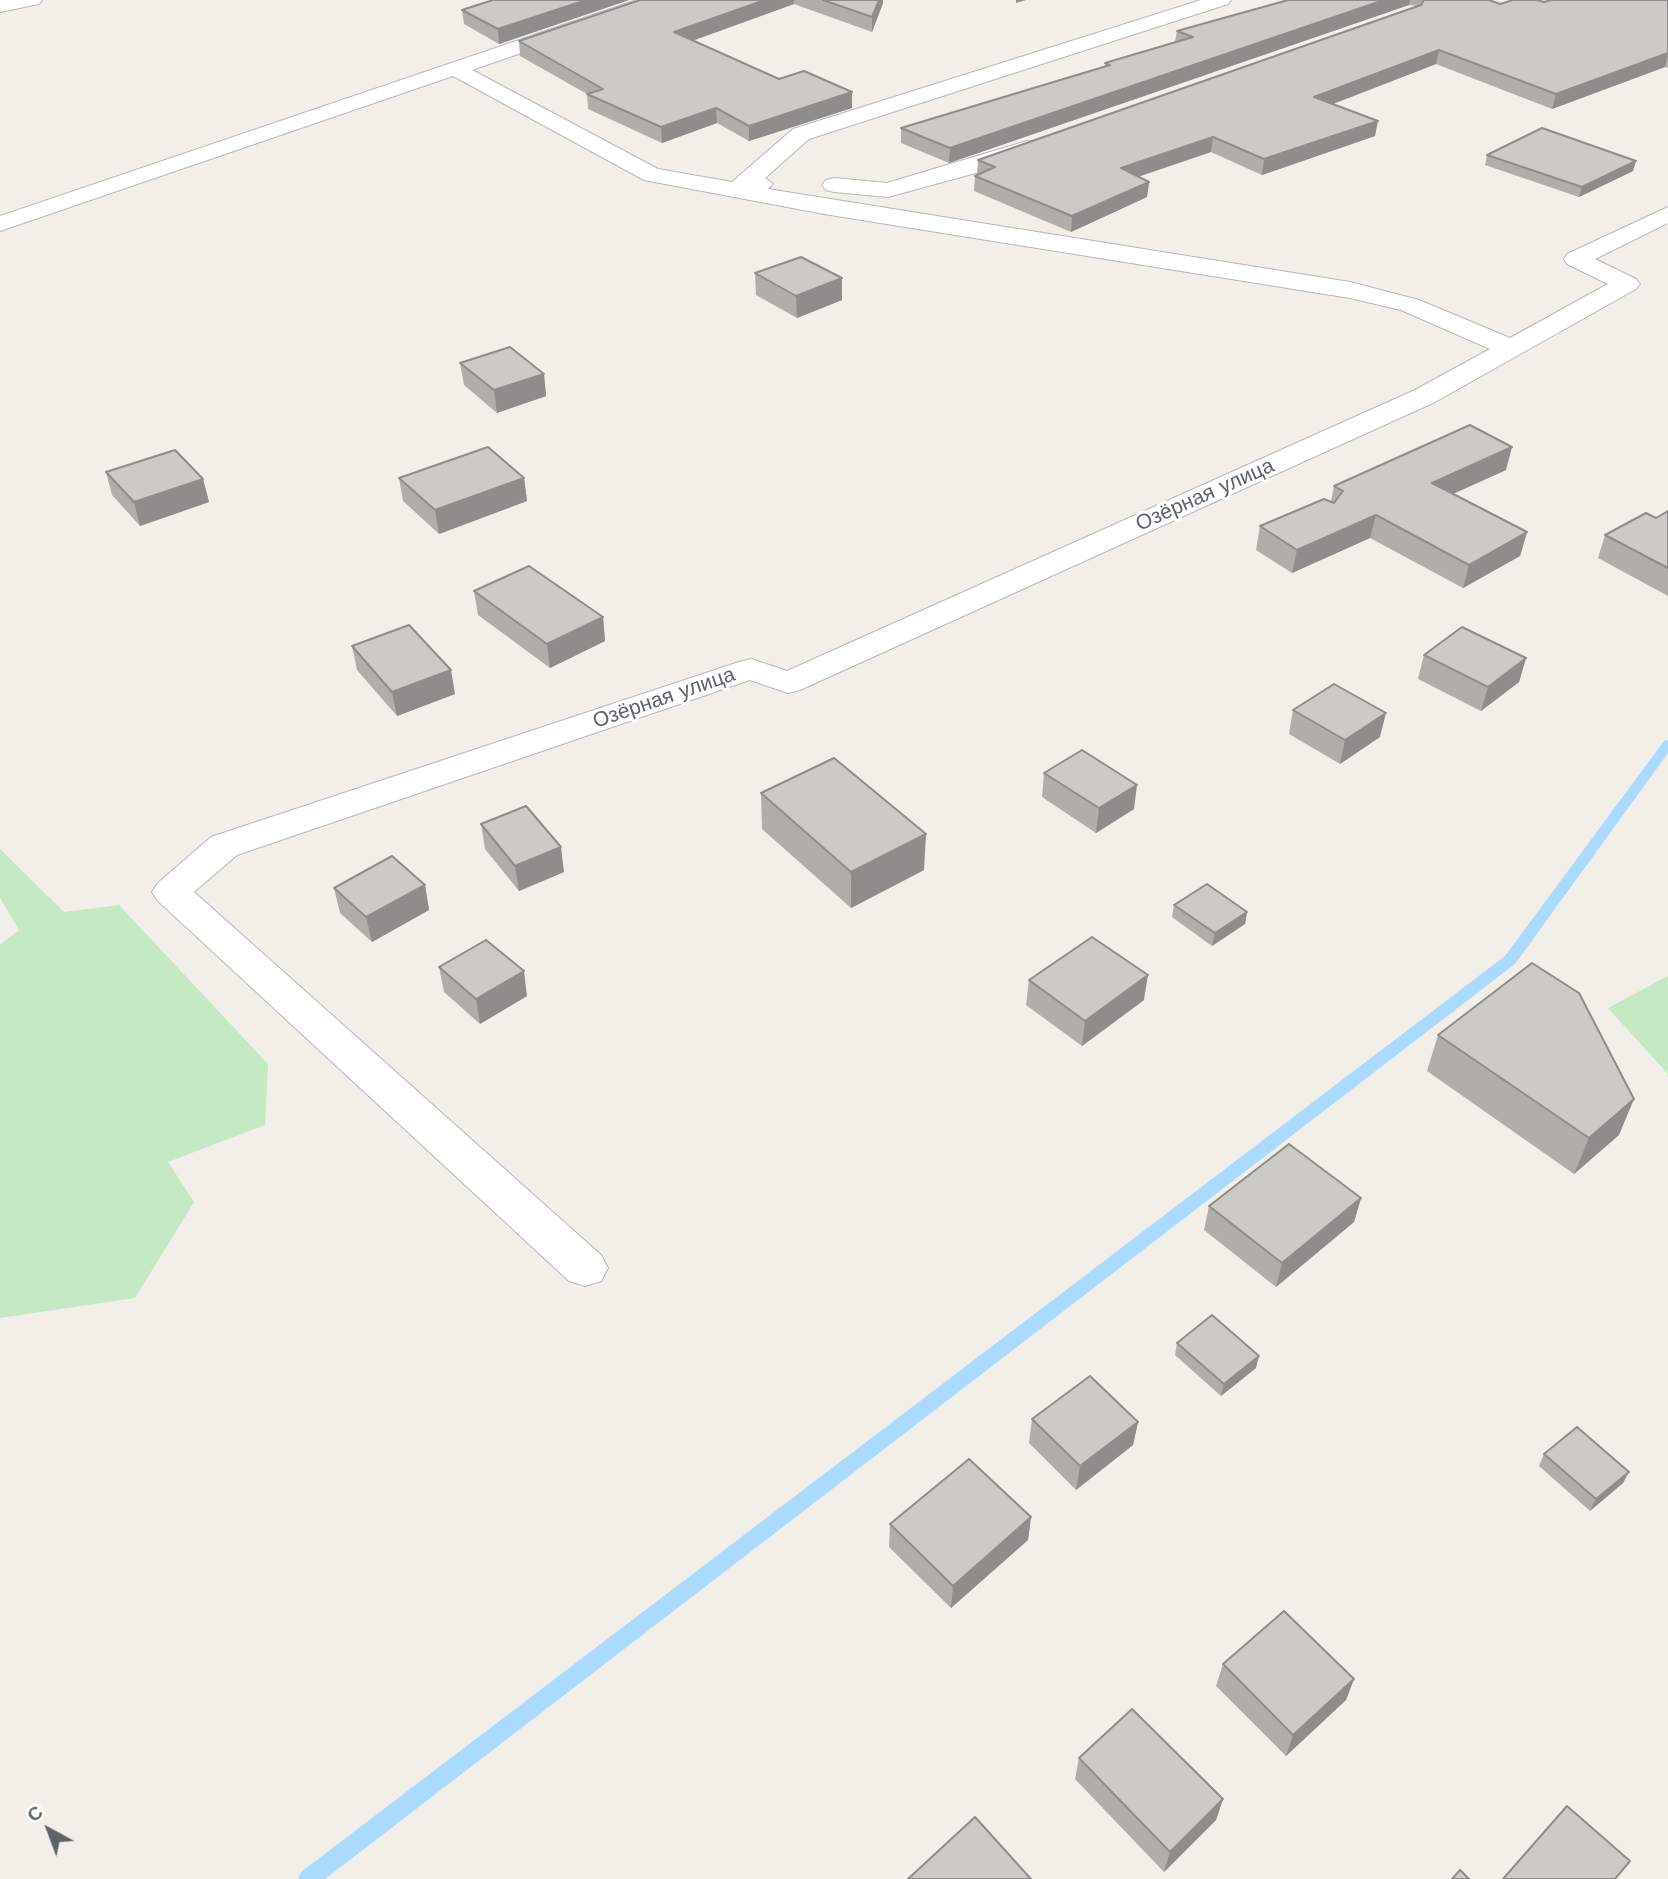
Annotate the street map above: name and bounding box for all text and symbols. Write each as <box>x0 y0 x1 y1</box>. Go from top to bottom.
street label: Озёрная улица <box>1132 453 1278 537</box>
street label: Озёрная улица <box>590 662 738 734</box>
north arrow <box>14 1795 84 1865</box>
text: С <box>22 1801 48 1827</box>

